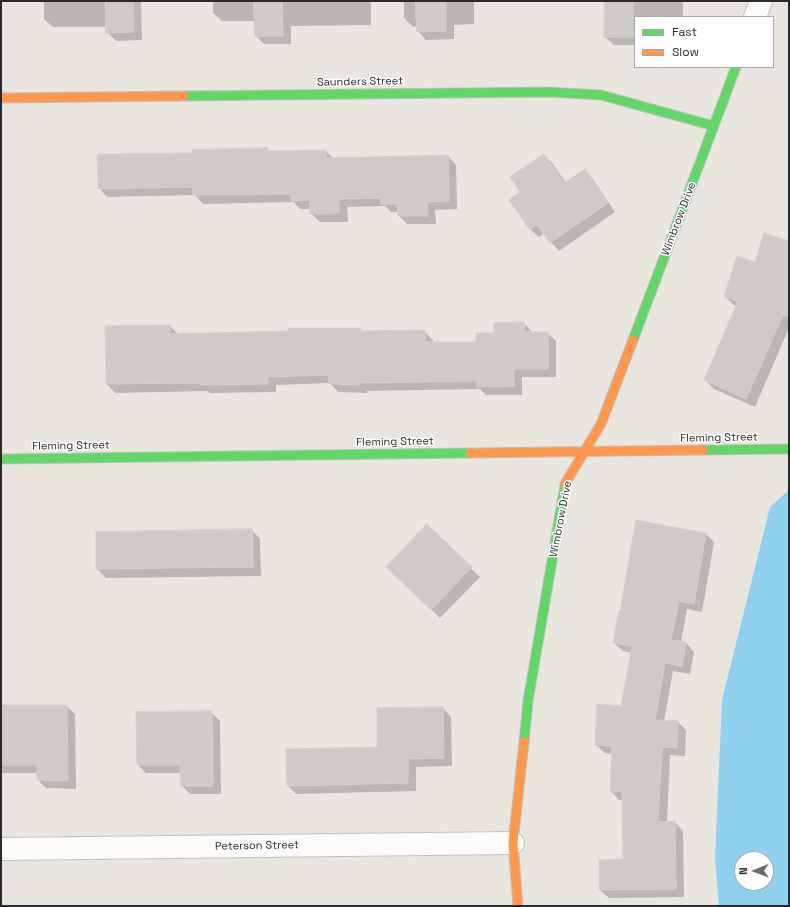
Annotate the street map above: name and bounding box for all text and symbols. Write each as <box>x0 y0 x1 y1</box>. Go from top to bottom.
legend <box>634 16 774 68</box>
text: Fast <box>672 24 697 40</box>
text: Slow <box>672 44 699 60</box>
street label: Saunders Street <box>317 75 403 89</box>
street label: Wimbrow Drive <box>659 180 699 258</box>
street label: Fleming Street <box>680 431 758 445</box>
street label: Fleming Street <box>356 435 434 449</box>
street label: Fleming Street <box>32 439 110 453</box>
street label: Wimbrow Drive <box>547 480 575 558</box>
street label: Peterson Street <box>215 839 299 853</box>
north arrow <box>734 851 774 891</box>
text: N <box>736 867 750 875</box>

